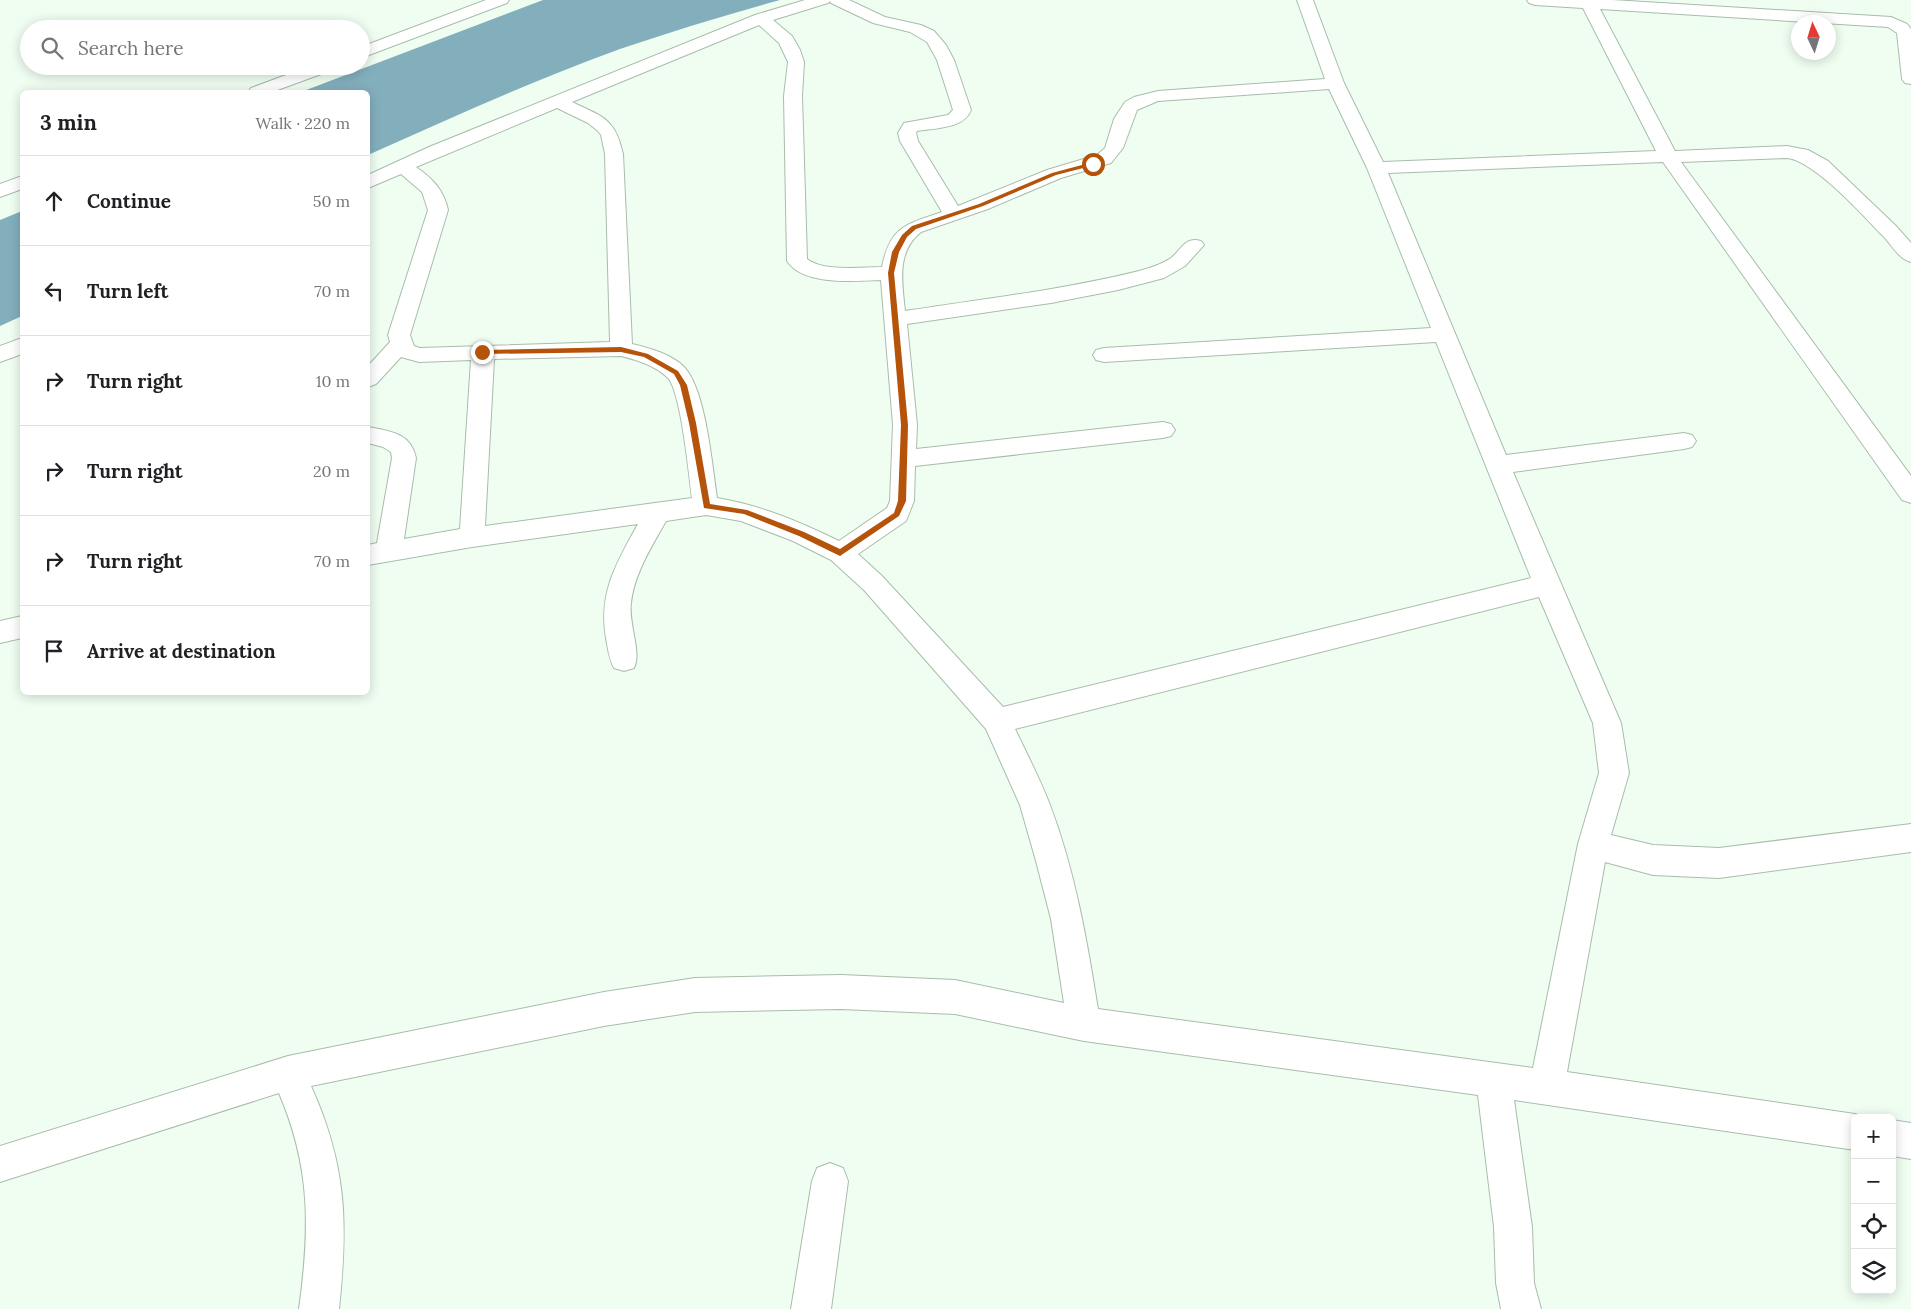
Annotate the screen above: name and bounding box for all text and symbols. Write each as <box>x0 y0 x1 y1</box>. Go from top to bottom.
north arrow <box>1791 15 1836 60</box>
search box <box>20 20 370 75</box>
icon: search <box>38 34 66 62</box>
text: Search here <box>78 36 184 60</box>
text: 3 min <box>40 109 97 136</box>
text: Walk · 220 m <box>255 113 350 133</box>
route start <box>1082 153 1105 176</box>
icon: ahead <box>40 187 68 215</box>
text: Continue <box>87 189 171 213</box>
text: 50 m <box>313 191 350 211</box>
icon: left <box>40 277 68 305</box>
text: Turn left <box>87 279 168 303</box>
text: 70 m <box>314 281 350 301</box>
route end <box>471 341 494 364</box>
icon: right <box>40 367 68 395</box>
text: Turn right <box>87 369 183 393</box>
text: 10 m <box>316 371 350 391</box>
icon: right <box>40 457 68 485</box>
text: Turn right <box>87 459 183 483</box>
text: 20 m <box>313 461 350 481</box>
icon: right <box>40 547 68 575</box>
text: Turn right <box>87 549 183 573</box>
text: 70 m <box>314 551 350 571</box>
icon: arrive <box>40 637 68 665</box>
text: Arrive at destination <box>87 639 276 663</box>
map controls <box>1851 1114 1896 1294</box>
button: + <box>1851 1114 1896 1159</box>
button: − <box>1851 1159 1896 1204</box>
button: locate <box>1851 1204 1896 1249</box>
button: layers <box>1851 1249 1896 1294</box>

